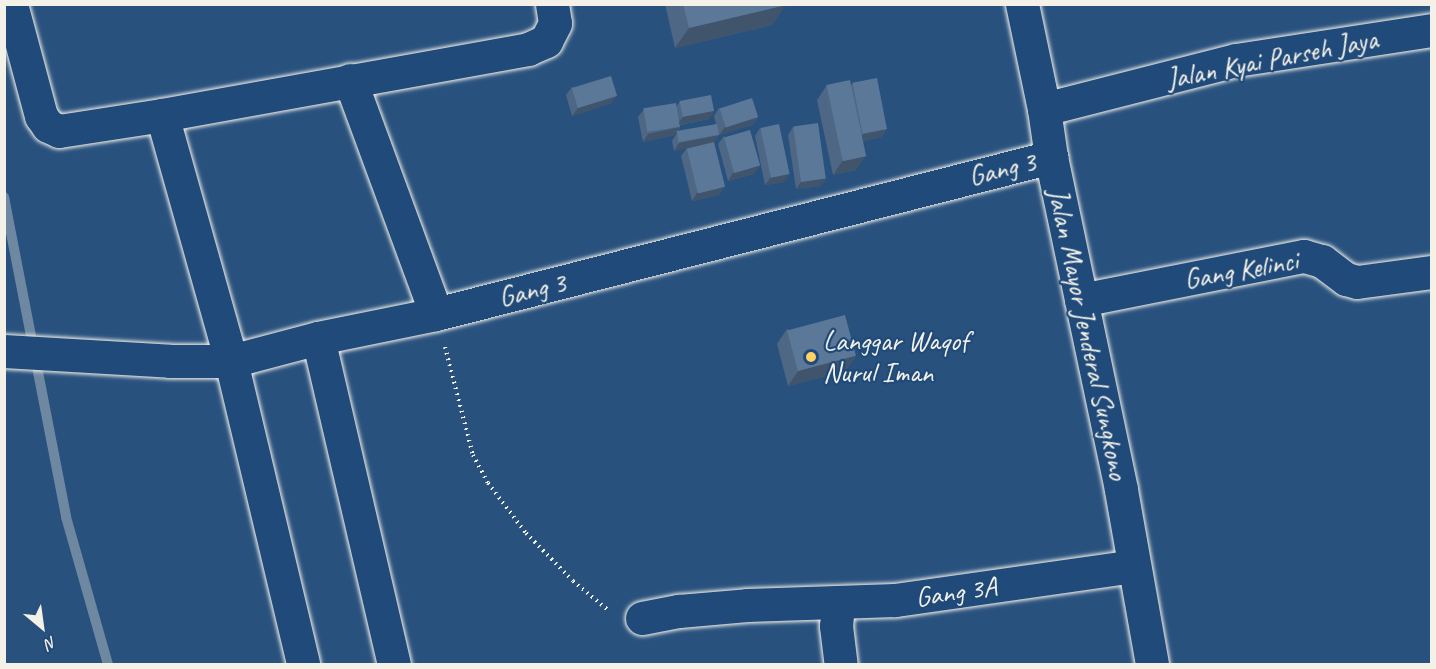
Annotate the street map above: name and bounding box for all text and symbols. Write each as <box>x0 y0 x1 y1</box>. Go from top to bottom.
street label: Jalan Kyai Parseh Jaya <box>1163 22 1381 96</box>
street label: Gang 3 <box>965 144 1039 194</box>
street label: Jalan Mayor Jenderal Sungkono <box>1041 186 1135 482</box>
street label: Gang Kelinci <box>1181 243 1301 297</box>
street label: Gang 3 <box>495 265 569 315</box>
place label: Langgar Waqof Nurul Iman <box>823 324 969 390</box>
marker: Langgar Waqof Nurul Iman <box>804 350 818 364</box>
street label: Gang 3A <box>913 570 999 614</box>
north arrow <box>12 597 72 657</box>
text: N <box>42 632 60 654</box>

